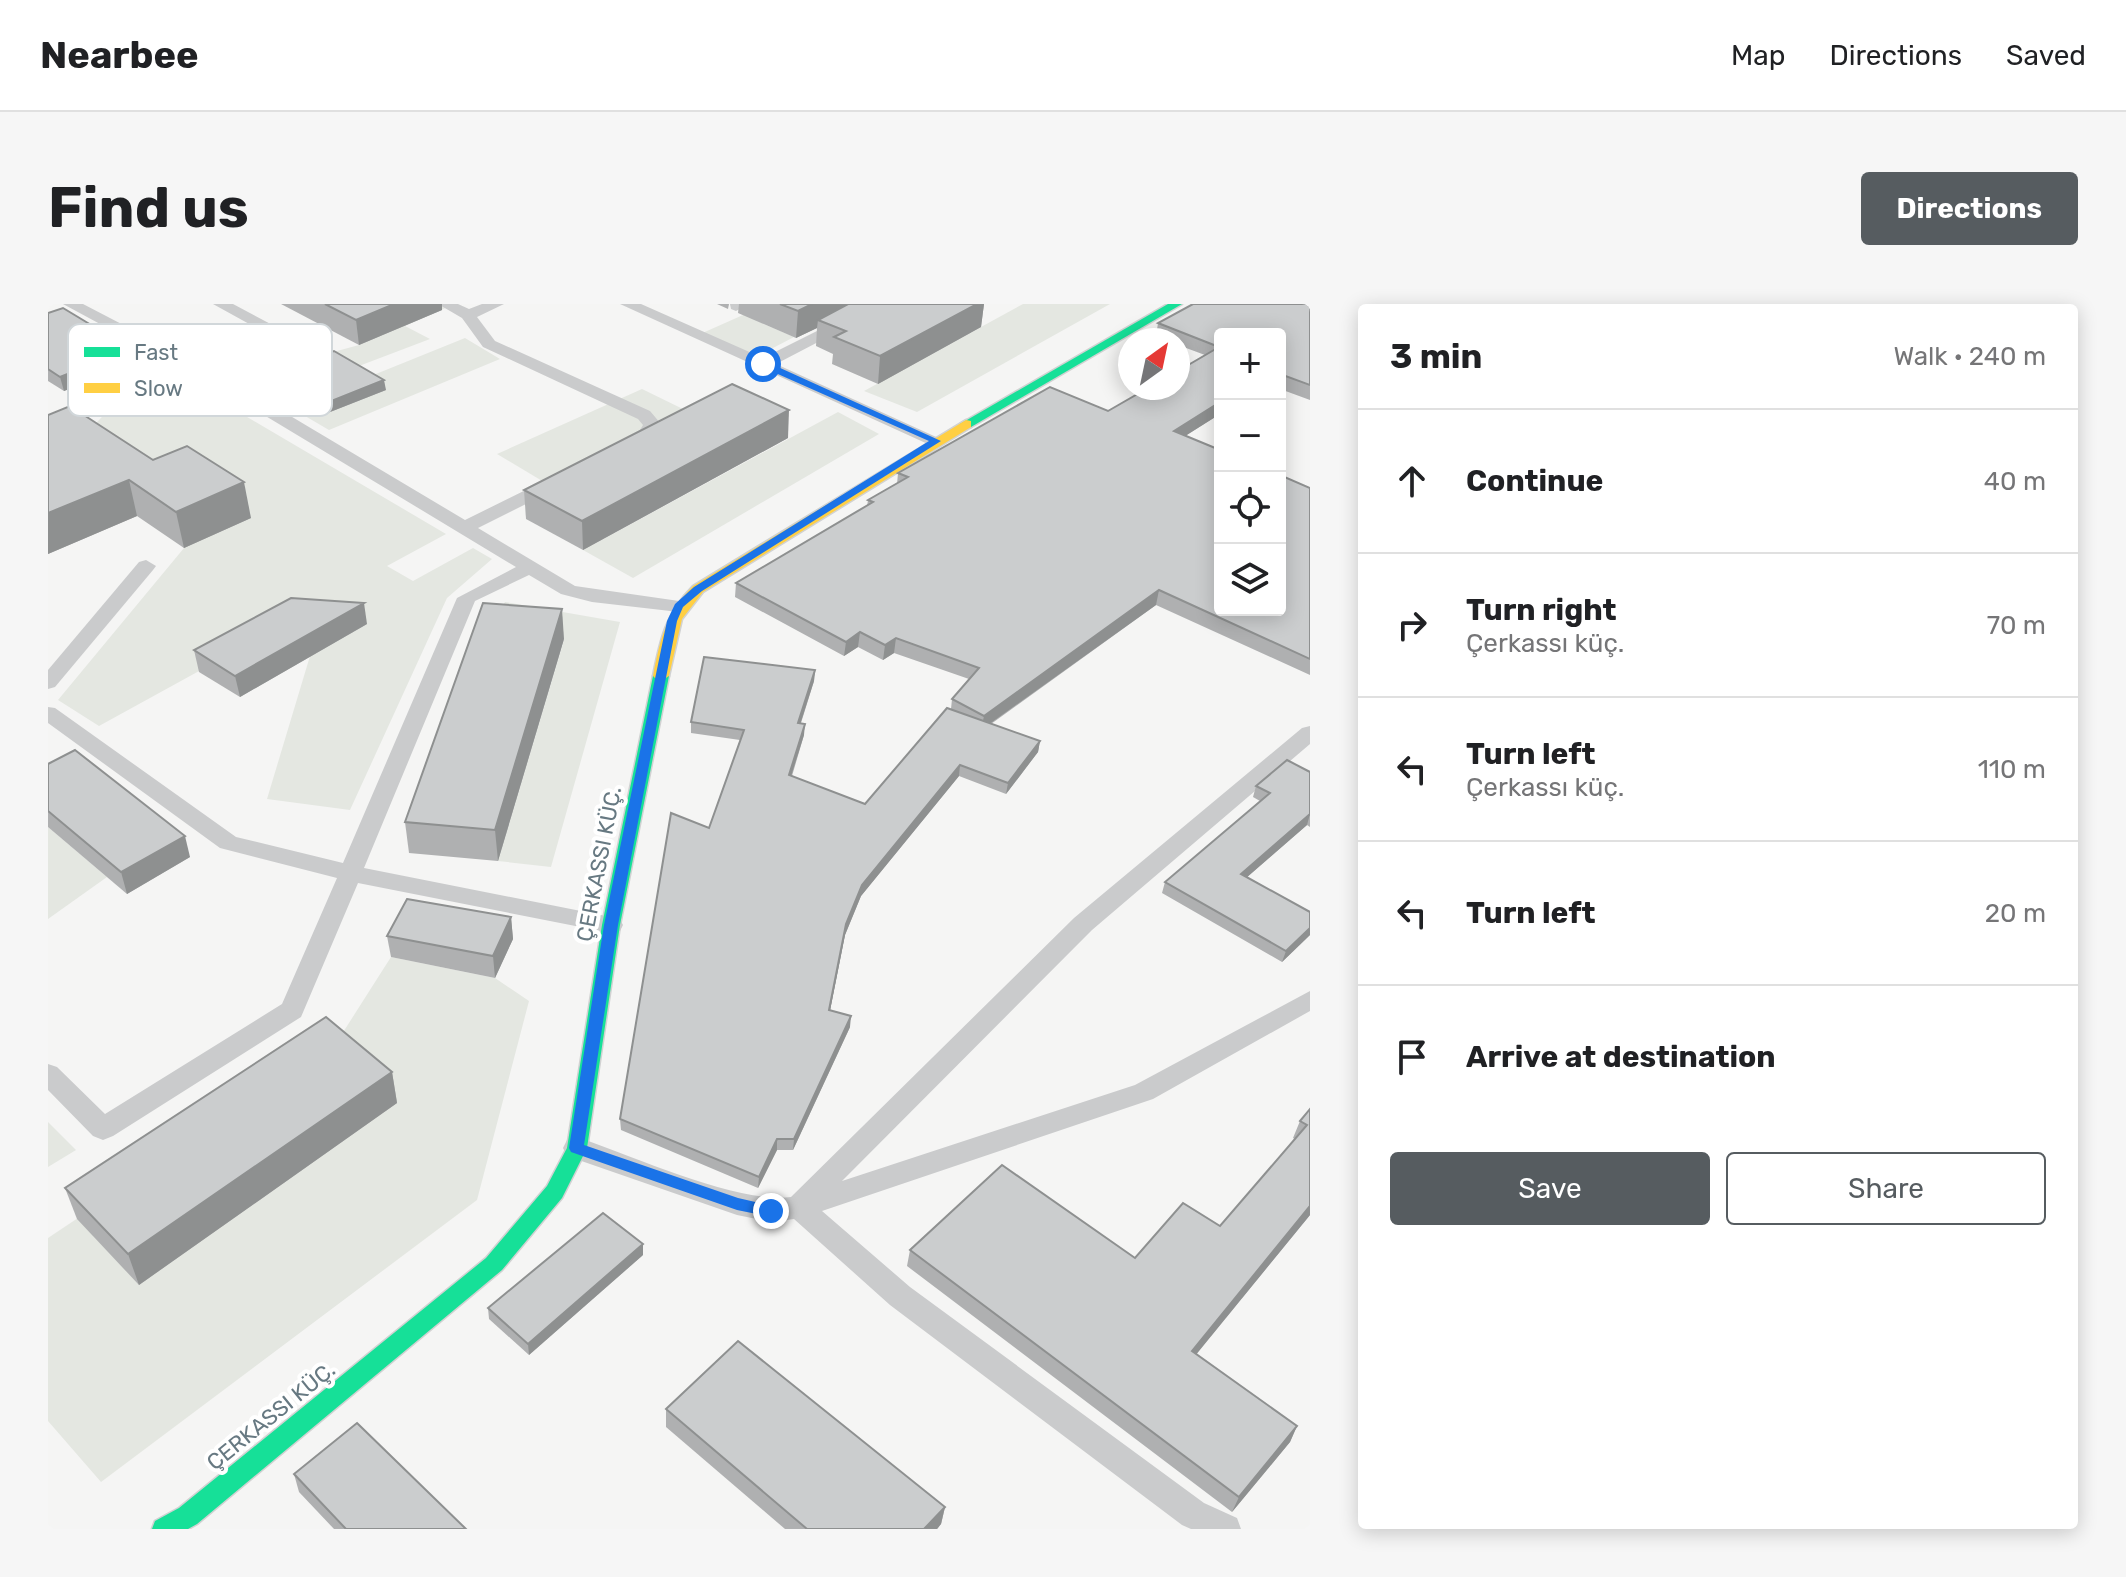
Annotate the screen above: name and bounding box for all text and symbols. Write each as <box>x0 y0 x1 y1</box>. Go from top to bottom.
text: Nearbee <box>40 32 199 78</box>
text: Map <box>1731 39 1785 72</box>
text: Directions <box>1829 39 1962 72</box>
text: Saved <box>2006 39 2086 72</box>
button: Directions <box>1861 172 2078 245</box>
text: Find us <box>48 175 249 241</box>
legend <box>68 324 332 416</box>
north arrow <box>1118 328 1190 400</box>
map controls <box>1214 328 1286 616</box>
button: + <box>1214 328 1286 400</box>
text: 3 min <box>1390 336 1482 377</box>
text: Fast <box>134 339 179 366</box>
text: Walk · 240 m <box>1893 341 2046 372</box>
route start <box>745 346 781 382</box>
text: Slow <box>134 375 183 402</box>
button: − <box>1214 400 1286 472</box>
icon: ahead <box>1390 459 1434 503</box>
text: Continue <box>1466 463 1603 499</box>
text: 40 m <box>1984 466 2046 497</box>
button: locate <box>1214 472 1286 544</box>
button: layers <box>1214 544 1286 616</box>
text: Turn right <box>1466 592 1617 628</box>
icon: right <box>1390 603 1434 647</box>
text: 70 m <box>1987 610 2046 641</box>
text: Çerkassı küç. <box>1466 628 1624 659</box>
text: Turn left <box>1466 736 1596 772</box>
icon: left <box>1390 747 1434 791</box>
text: 110 m <box>1978 754 2046 785</box>
text: Çerkassı küç. <box>1466 772 1624 803</box>
street label: ÇERKASSI KÜÇ. <box>571 784 627 944</box>
icon: left <box>1390 891 1434 935</box>
text: Turn left <box>1466 895 1596 931</box>
text: 20 m <box>1985 898 2046 929</box>
icon: arrive <box>1390 1035 1434 1079</box>
text: Arrive at destination <box>1466 1039 1776 1075</box>
button: Save <box>1390 1152 1710 1225</box>
button: Share <box>1726 1152 2046 1225</box>
route end <box>753 1193 789 1229</box>
street label: ÇERKASSI KÜÇ. <box>201 1356 341 1476</box>

